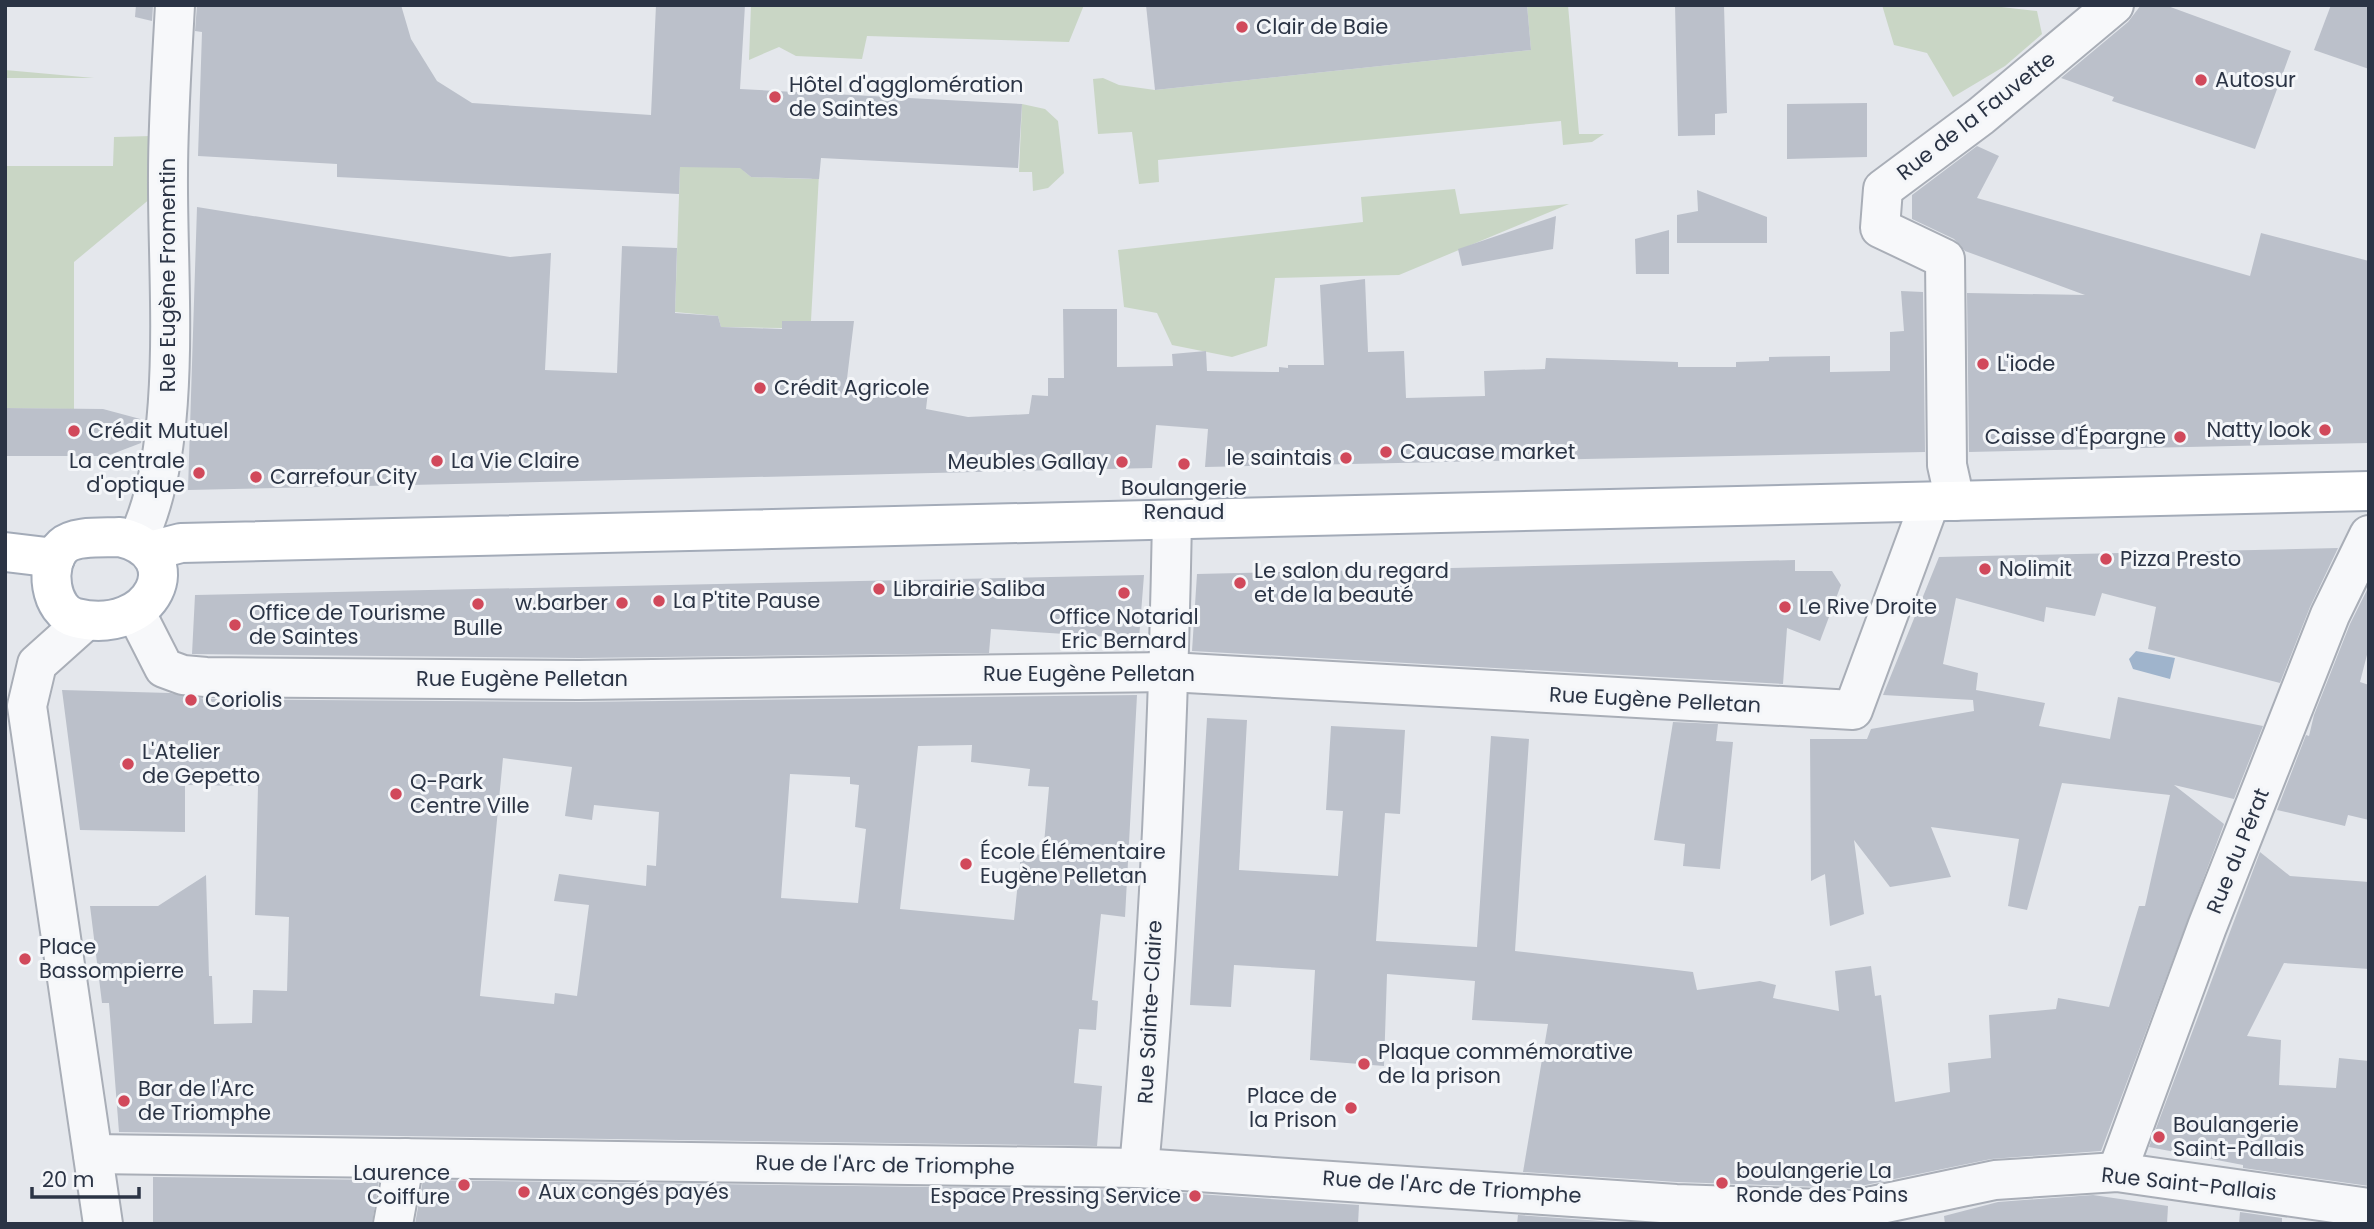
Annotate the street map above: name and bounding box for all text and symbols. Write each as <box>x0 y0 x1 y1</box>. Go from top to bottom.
place label: Clair de Baie <box>1256 12 1388 41</box>
marker: Clair de Baie <box>1234 19 1250 35</box>
street label: Rue de la Fauvette <box>1890 44 2061 187</box>
place label: Autosur <box>2215 65 2296 94</box>
place label: Hôtel d'agglomération de Saintes <box>789 70 1024 123</box>
marker: Autosur <box>2193 72 2209 88</box>
marker: Hôtel d'agglomération de Saintes <box>767 89 783 105</box>
street label: Rue Eugène Fromentin <box>153 158 182 392</box>
place label: L'iode <box>1997 349 2055 378</box>
marker: L'iode <box>1975 356 1991 372</box>
place label: Crédit Agricole <box>774 373 929 402</box>
marker: Crédit Agricole <box>752 380 768 396</box>
place label: Natty look <box>2206 415 2311 444</box>
place label: Crédit Mutuel <box>88 416 228 445</box>
place label: Caisse d'Épargne <box>1985 422 2166 451</box>
marker: Natty look <box>2317 422 2333 438</box>
marker: Crédit Mutuel <box>66 423 82 439</box>
marker: Caisse d'Épargne <box>2172 429 2188 445</box>
place label: Caucase market <box>1400 437 1576 466</box>
place label: le saintais <box>1226 443 1332 472</box>
marker: Caucase market <box>1378 444 1394 460</box>
place label: La centrale d'optique <box>69 446 185 499</box>
place label: La Vie Claire <box>451 446 579 475</box>
place label: Meubles Gallay <box>948 447 1108 476</box>
marker: le saintais <box>1338 450 1354 466</box>
marker: La Vie Claire <box>429 453 445 469</box>
marker: Meubles Gallay <box>1114 454 1130 470</box>
marker: Boulangerie Renaud <box>1176 456 1192 472</box>
place label: Carrefour City <box>270 462 417 491</box>
marker: La centrale d'optique <box>191 465 207 481</box>
marker: Carrefour City <box>248 469 264 485</box>
place label: Boulangerie Renaud <box>1121 473 1247 526</box>
place label: Pizza Presto <box>2120 544 2241 573</box>
marker: Pizza Presto <box>2098 551 2114 567</box>
place label: Nolimit <box>1999 554 2072 583</box>
place label: Le salon du regard et de la beauté <box>1254 556 1449 609</box>
marker: Nolimit <box>1977 561 1993 577</box>
place label: Librairie Saliba <box>893 574 1046 603</box>
marker: Le salon du regard et de la beauté <box>1232 575 1248 591</box>
marker: Librairie Saliba <box>871 581 887 597</box>
marker: Office Notarial Eric Bernard <box>1116 585 1132 601</box>
place label: La P'tite Pause <box>673 586 820 615</box>
place label: w.barber <box>515 588 608 617</box>
place label: Le Rive Droite <box>1799 592 1937 621</box>
marker: La P'tite Pause <box>651 593 667 609</box>
marker: w.barber <box>614 595 630 611</box>
marker: Bulle <box>470 596 486 612</box>
place label: Office de Tourisme de Saintes <box>249 598 446 651</box>
marker: Le Rive Droite <box>1777 599 1793 615</box>
place label: Office Notarial Eric Bernard <box>1049 602 1199 655</box>
place label: Bulle <box>453 613 503 642</box>
marker: Office de Tourisme de Saintes <box>227 617 243 633</box>
street label: Rue Eugène Pelletan <box>983 659 1195 688</box>
street label: Rue Eugène Pelletan <box>416 664 628 693</box>
street label: Rue Eugène Pelletan <box>1548 679 1762 720</box>
place label: Coriolis <box>205 685 282 714</box>
marker: Coriolis <box>183 692 199 708</box>
place label: L'Atelier de Gepetto <box>142 737 260 790</box>
marker: L'Atelier de Gepetto <box>120 756 136 772</box>
place label: Q-Park Centre Ville <box>410 767 530 820</box>
street label: Rue du Pérat <box>2199 784 2276 918</box>
marker: Q-Park Centre Ville <box>388 786 404 802</box>
place label: École Élémentaire Eugène Pelletan <box>980 837 1166 890</box>
marker: École Élémentaire Eugène Pelletan <box>958 856 974 872</box>
street label: Rue Sainte-Claire <box>1130 919 1169 1105</box>
place label: Place Bassompierre <box>39 932 184 985</box>
marker: Place Bassompierre <box>17 951 33 967</box>
place label: Plaque commémorative de la prison <box>1378 1037 1633 1090</box>
marker: Plaque commémorative de la prison <box>1356 1056 1372 1072</box>
place label: Bar de l'Arc de Triomphe <box>138 1074 271 1127</box>
place label: Place de la Prison <box>1247 1081 1337 1134</box>
marker: Bar de l'Arc de Triomphe <box>116 1093 132 1109</box>
marker: Place de la Prison <box>1343 1100 1359 1116</box>
place label: Boulangerie Saint-Pallais <box>2173 1110 2304 1163</box>
marker: Boulangerie Saint-Pallais <box>2151 1129 2167 1145</box>
street label: Rue de l'Arc de Triomphe <box>755 1148 1015 1181</box>
scale bar <box>32 1156 138 1200</box>
place label: boulangerie La Ronde des Pains <box>1736 1156 1908 1209</box>
place label: Laurence Coiffure <box>353 1158 450 1211</box>
street label: Rue Saint-Pallais <box>2100 1160 2278 1207</box>
street label: Rue de l'Arc de Triomphe <box>1322 1163 1582 1210</box>
text: 20 m <box>42 1165 95 1194</box>
marker: boulangerie La Ronde des Pains <box>1714 1175 1730 1191</box>
marker: Laurence Coiffure <box>456 1177 472 1193</box>
place label: Aux congés payés <box>538 1177 729 1206</box>
place label: Espace Pressing Service <box>930 1181 1181 1210</box>
marker: Aux congés payés <box>516 1184 532 1200</box>
marker: Espace Pressing Service <box>1187 1188 1203 1204</box>

